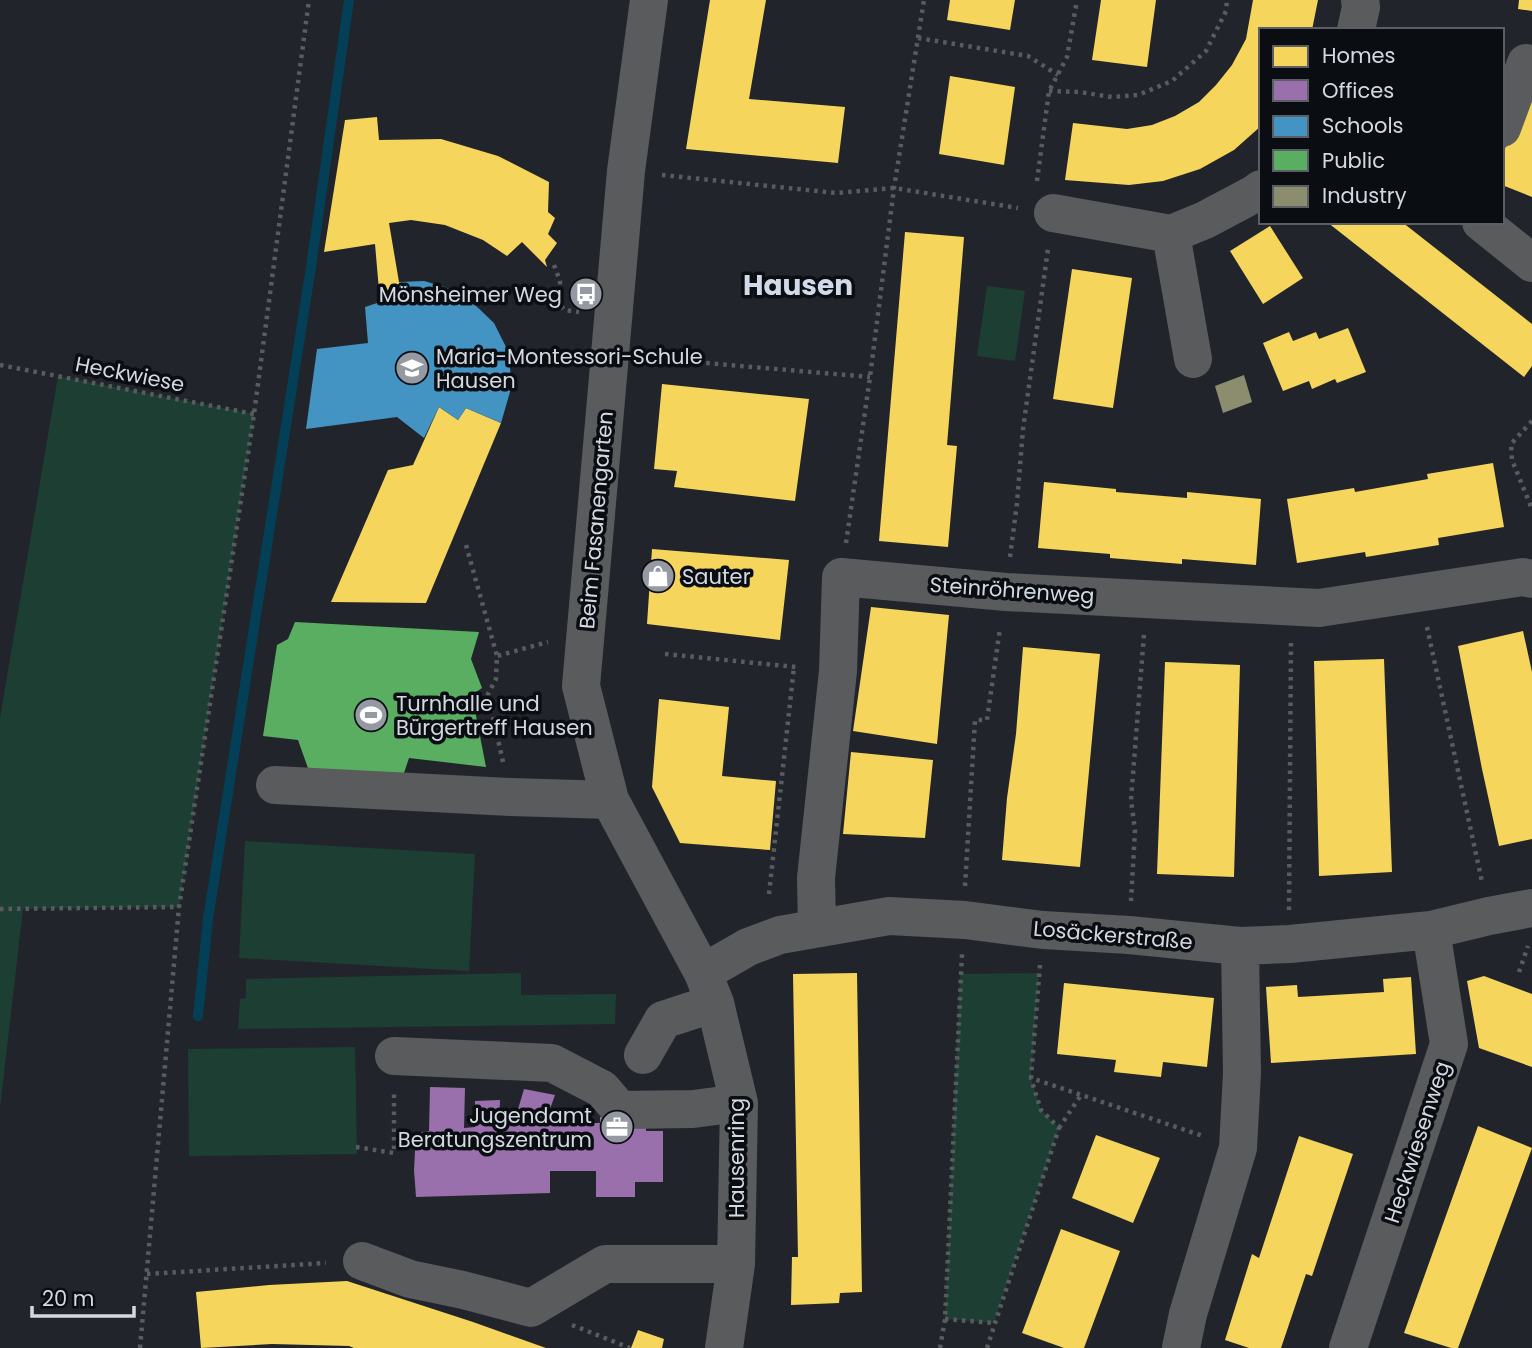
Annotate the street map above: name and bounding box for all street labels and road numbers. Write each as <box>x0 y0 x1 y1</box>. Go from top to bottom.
street label: Heckwiese <box>73 349 187 399</box>
street label: Beim Fasanengarten <box>572 410 620 630</box>
street label: Steinröhrenweg <box>929 570 1095 610</box>
street label: Losäckerstraße <box>1032 914 1194 956</box>
street label: Heckwiesenweg <box>1377 1057 1457 1227</box>
street label: Hausenring <box>722 1098 751 1218</box>

